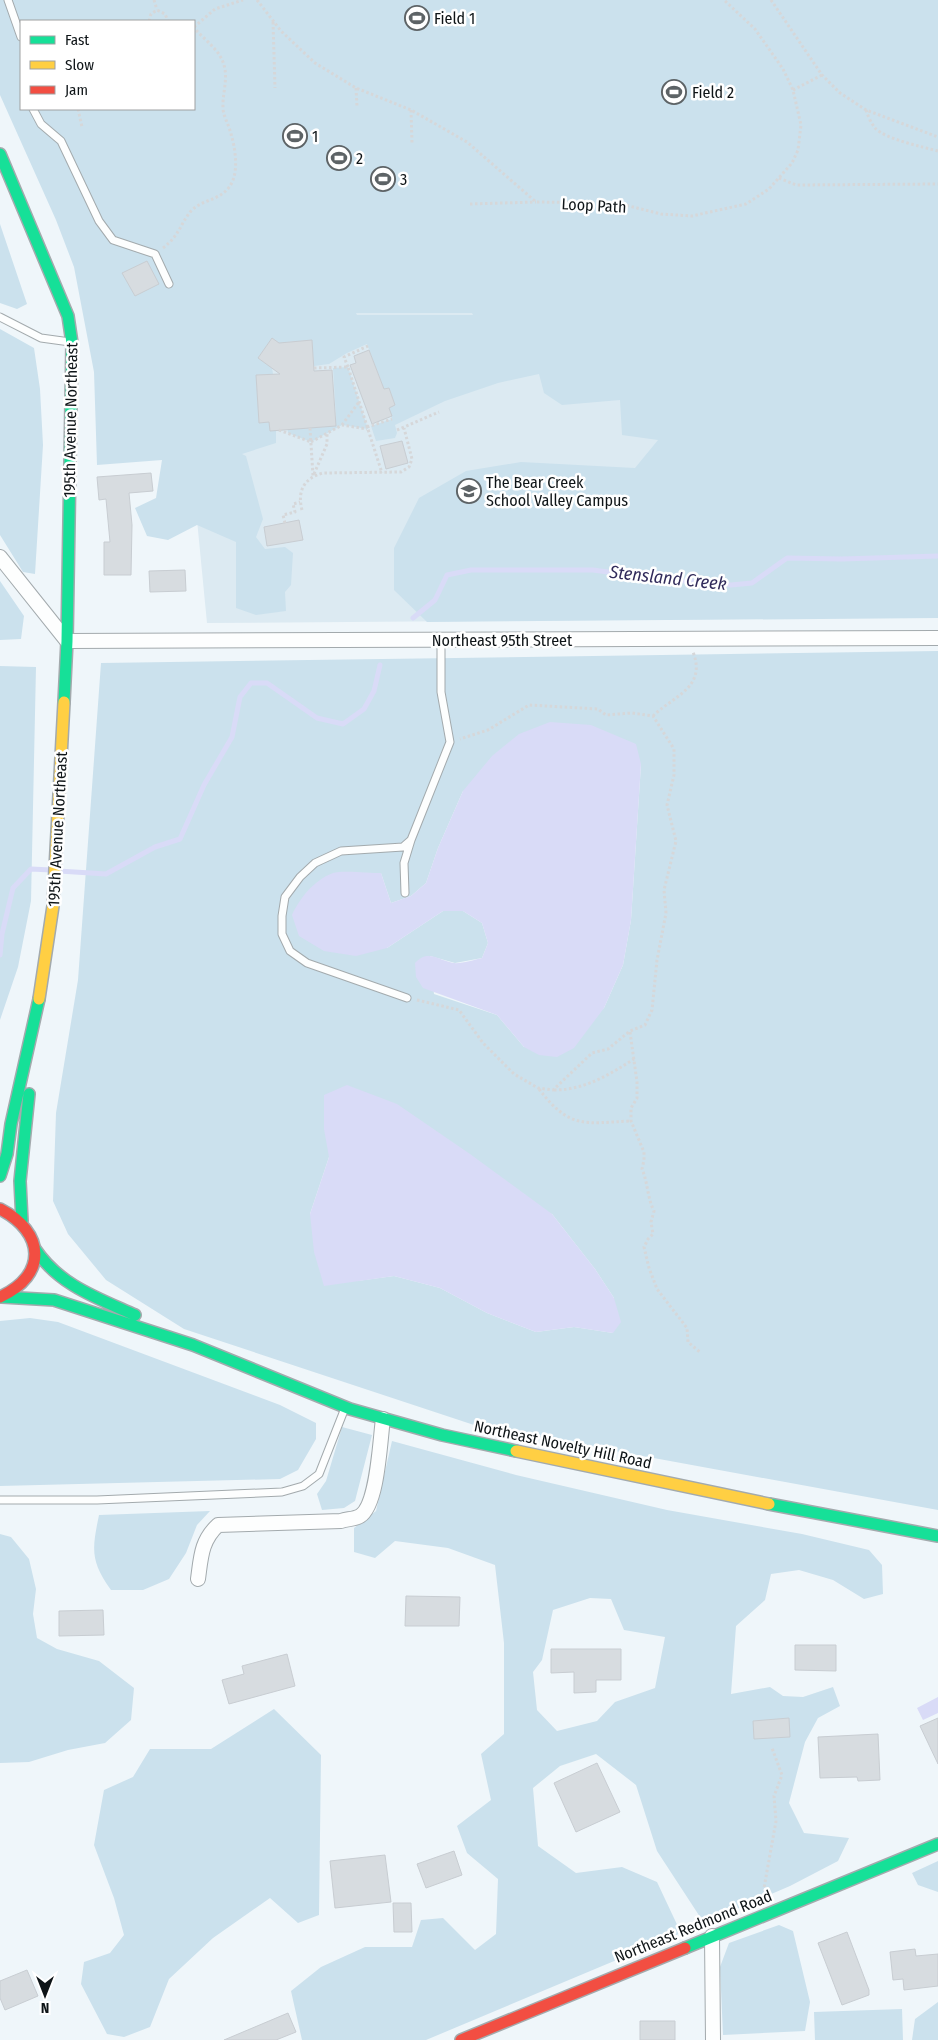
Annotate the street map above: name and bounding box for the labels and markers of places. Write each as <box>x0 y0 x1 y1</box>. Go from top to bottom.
sports icon: Field 1 <box>404 5 430 31</box>
place label: Field 1 <box>434 9 475 28</box>
sports icon: Field 2 <box>661 79 687 105</box>
place label: Field 2 <box>692 83 734 102</box>
sports icon: 1 <box>282 123 308 149</box>
place label: 1 <box>312 127 318 146</box>
sports icon: 2 <box>326 145 352 171</box>
place label: 2 <box>356 149 363 168</box>
sports icon: 3 <box>370 166 396 192</box>
place label: 3 <box>400 170 407 189</box>
place label: The Bear Creek School Valley Campus <box>486 473 628 510</box>
school or university icon: The Bear Creek School Valley Campus <box>456 478 482 504</box>

